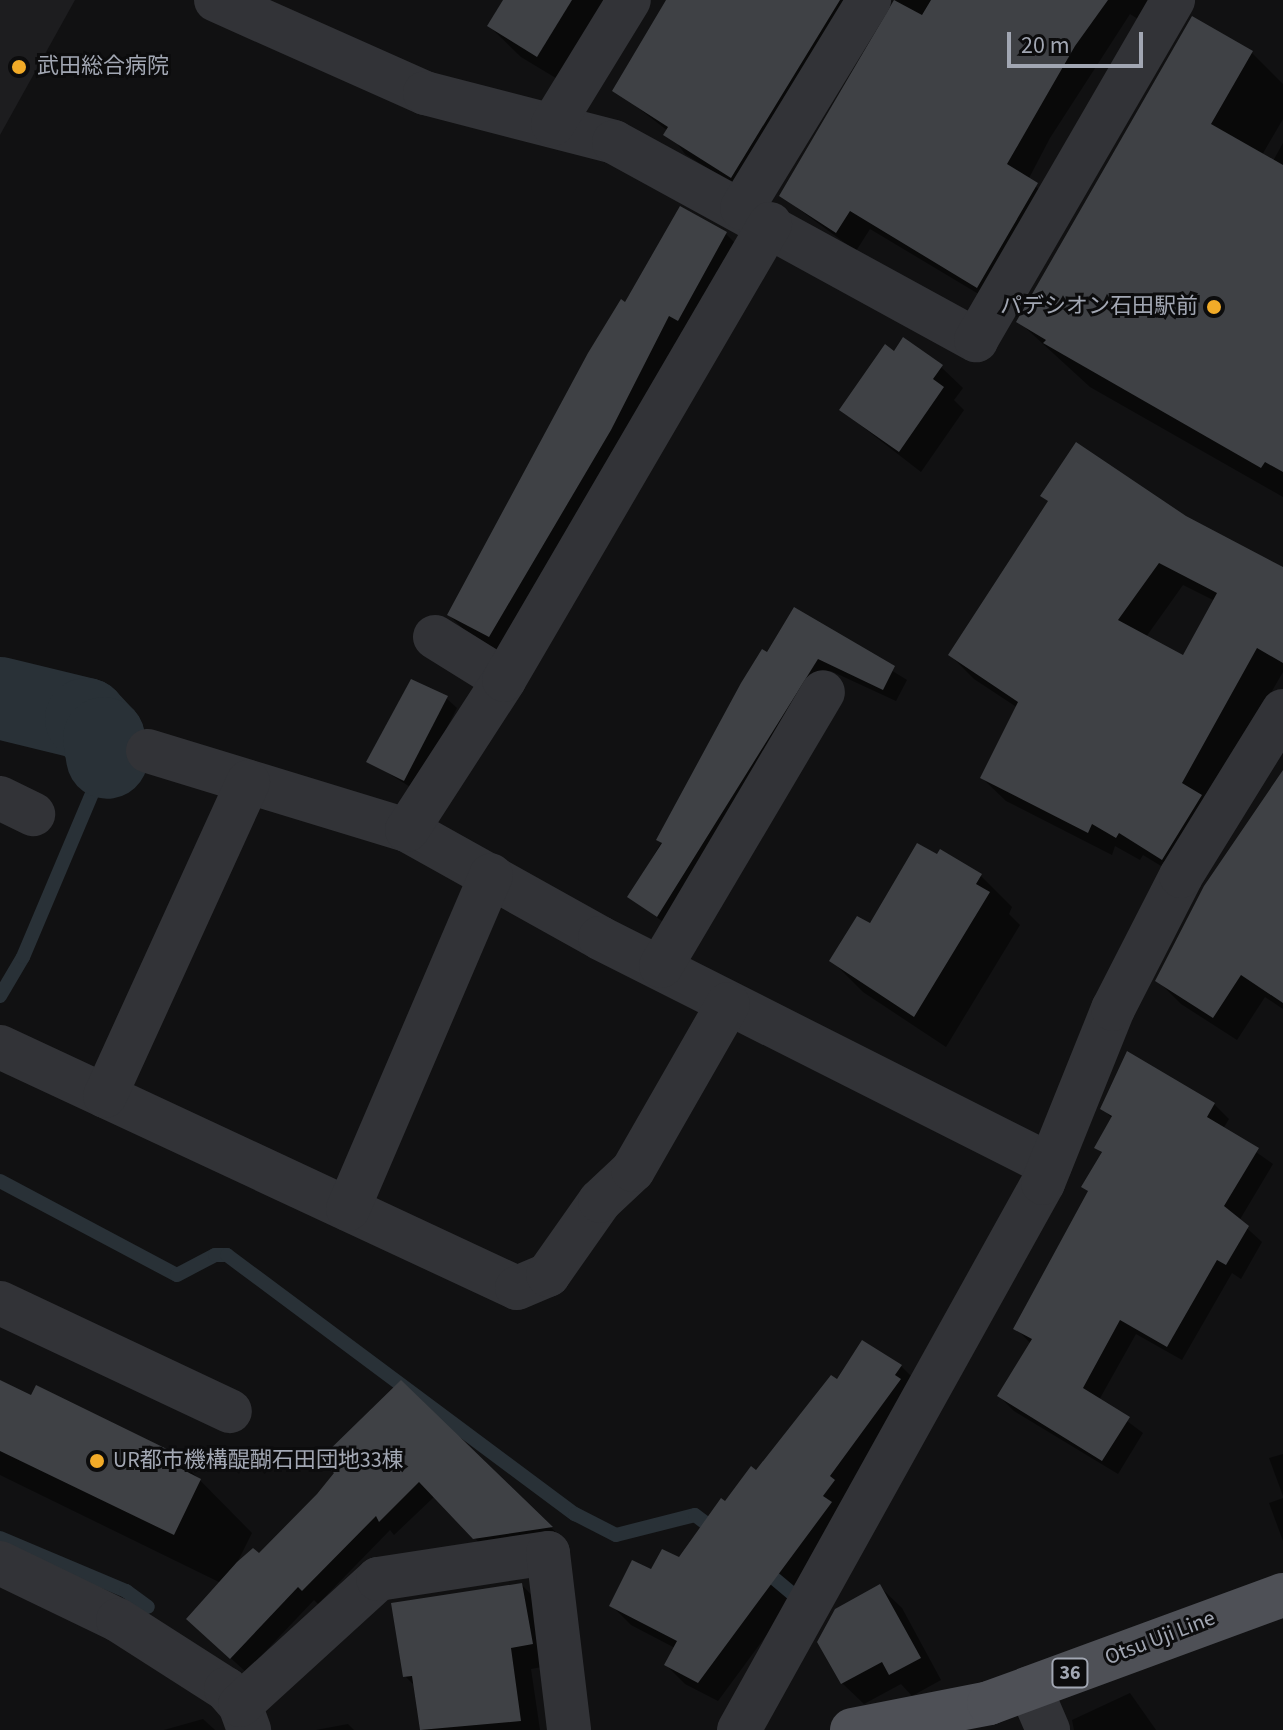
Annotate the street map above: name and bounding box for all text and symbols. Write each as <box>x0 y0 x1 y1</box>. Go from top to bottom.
scale bar <box>1011 16 1147 66</box>
text: 20 m <box>1021 28 1070 63</box>
place label: 武田総合病院 <box>37 54 169 80</box>
marker: 武田総合病院 <box>8 56 30 78</box>
place label: パデシオン石田駅前 <box>1000 294 1198 320</box>
marker: パデシオン石田駅前 <box>1205 298 1223 316</box>
place label: UR都市機構醍醐石田団地33棟 <box>113 1448 404 1474</box>
marker: UR都市機構醍醐石田団地33棟 <box>88 1452 106 1470</box>
street label: Otsu Uji Line <box>1101 1605 1219 1671</box>
road number: 36 <box>1050 1657 1090 1689</box>

